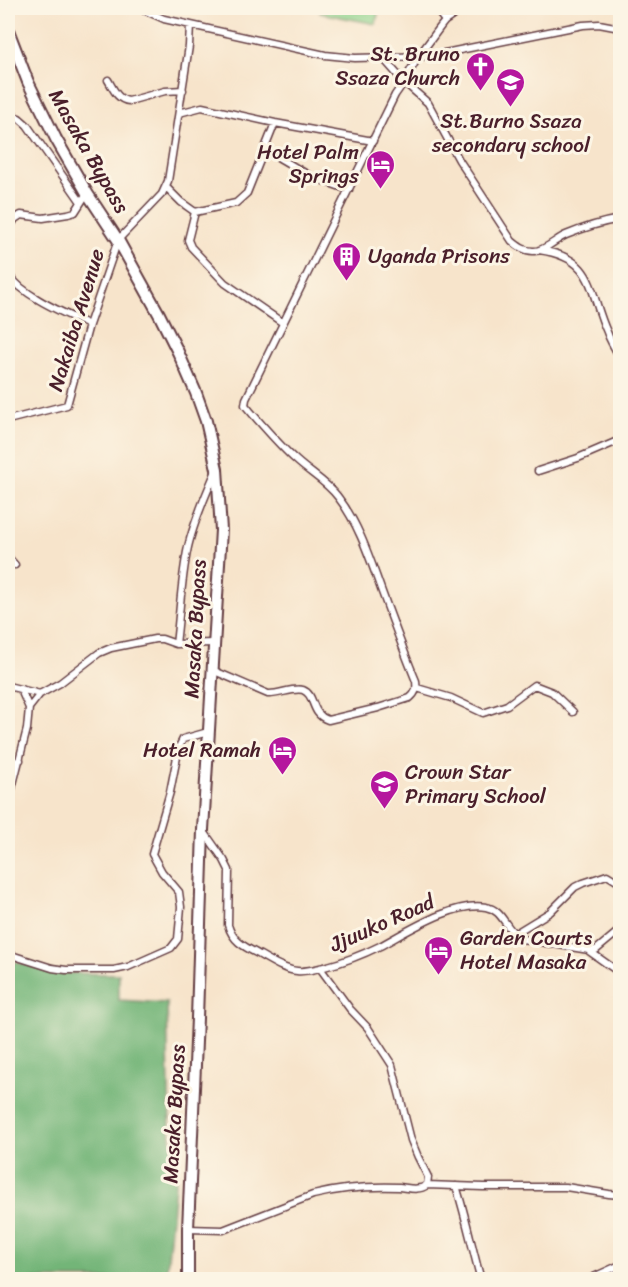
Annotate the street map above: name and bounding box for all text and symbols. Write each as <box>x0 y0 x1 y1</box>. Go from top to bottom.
place label: St. Bruno Ssaza Church <box>335 35 460 97</box>
church icon: St. Bruno Ssaza Church <box>465 50 497 92</box>
school or university icon: St.Burno Ssaza secondary school <box>495 66 527 108</box>
street label: Masaka Bypass <box>38 81 140 221</box>
place label: St.Burno Ssaza secondary school <box>431 102 591 164</box>
place label: Hotel Palm Springs <box>257 133 359 195</box>
hotel icon: Hotel Palm Springs <box>364 148 396 190</box>
place label: Uganda Prisons <box>368 237 510 275</box>
building icon: Uganda Prisons <box>331 240 363 282</box>
street label: Nakaiba Avenue <box>36 244 116 396</box>
street label: Masaka Bypass <box>172 558 218 699</box>
place label: Hotel Ramah <box>143 731 261 769</box>
hotel icon: Hotel Ramah <box>266 734 298 776</box>
place label: Crown Star Primary School <box>405 753 547 815</box>
school or university icon: Crown Star Primary School <box>368 768 400 810</box>
street label: Jjuuko Road <box>323 882 442 963</box>
place label: Garden Courts Hotel Masaka <box>460 919 593 981</box>
hotel icon: Garden Courts Hotel Masaka <box>423 934 455 976</box>
street label: Masaka Bypass <box>151 1043 197 1184</box>

